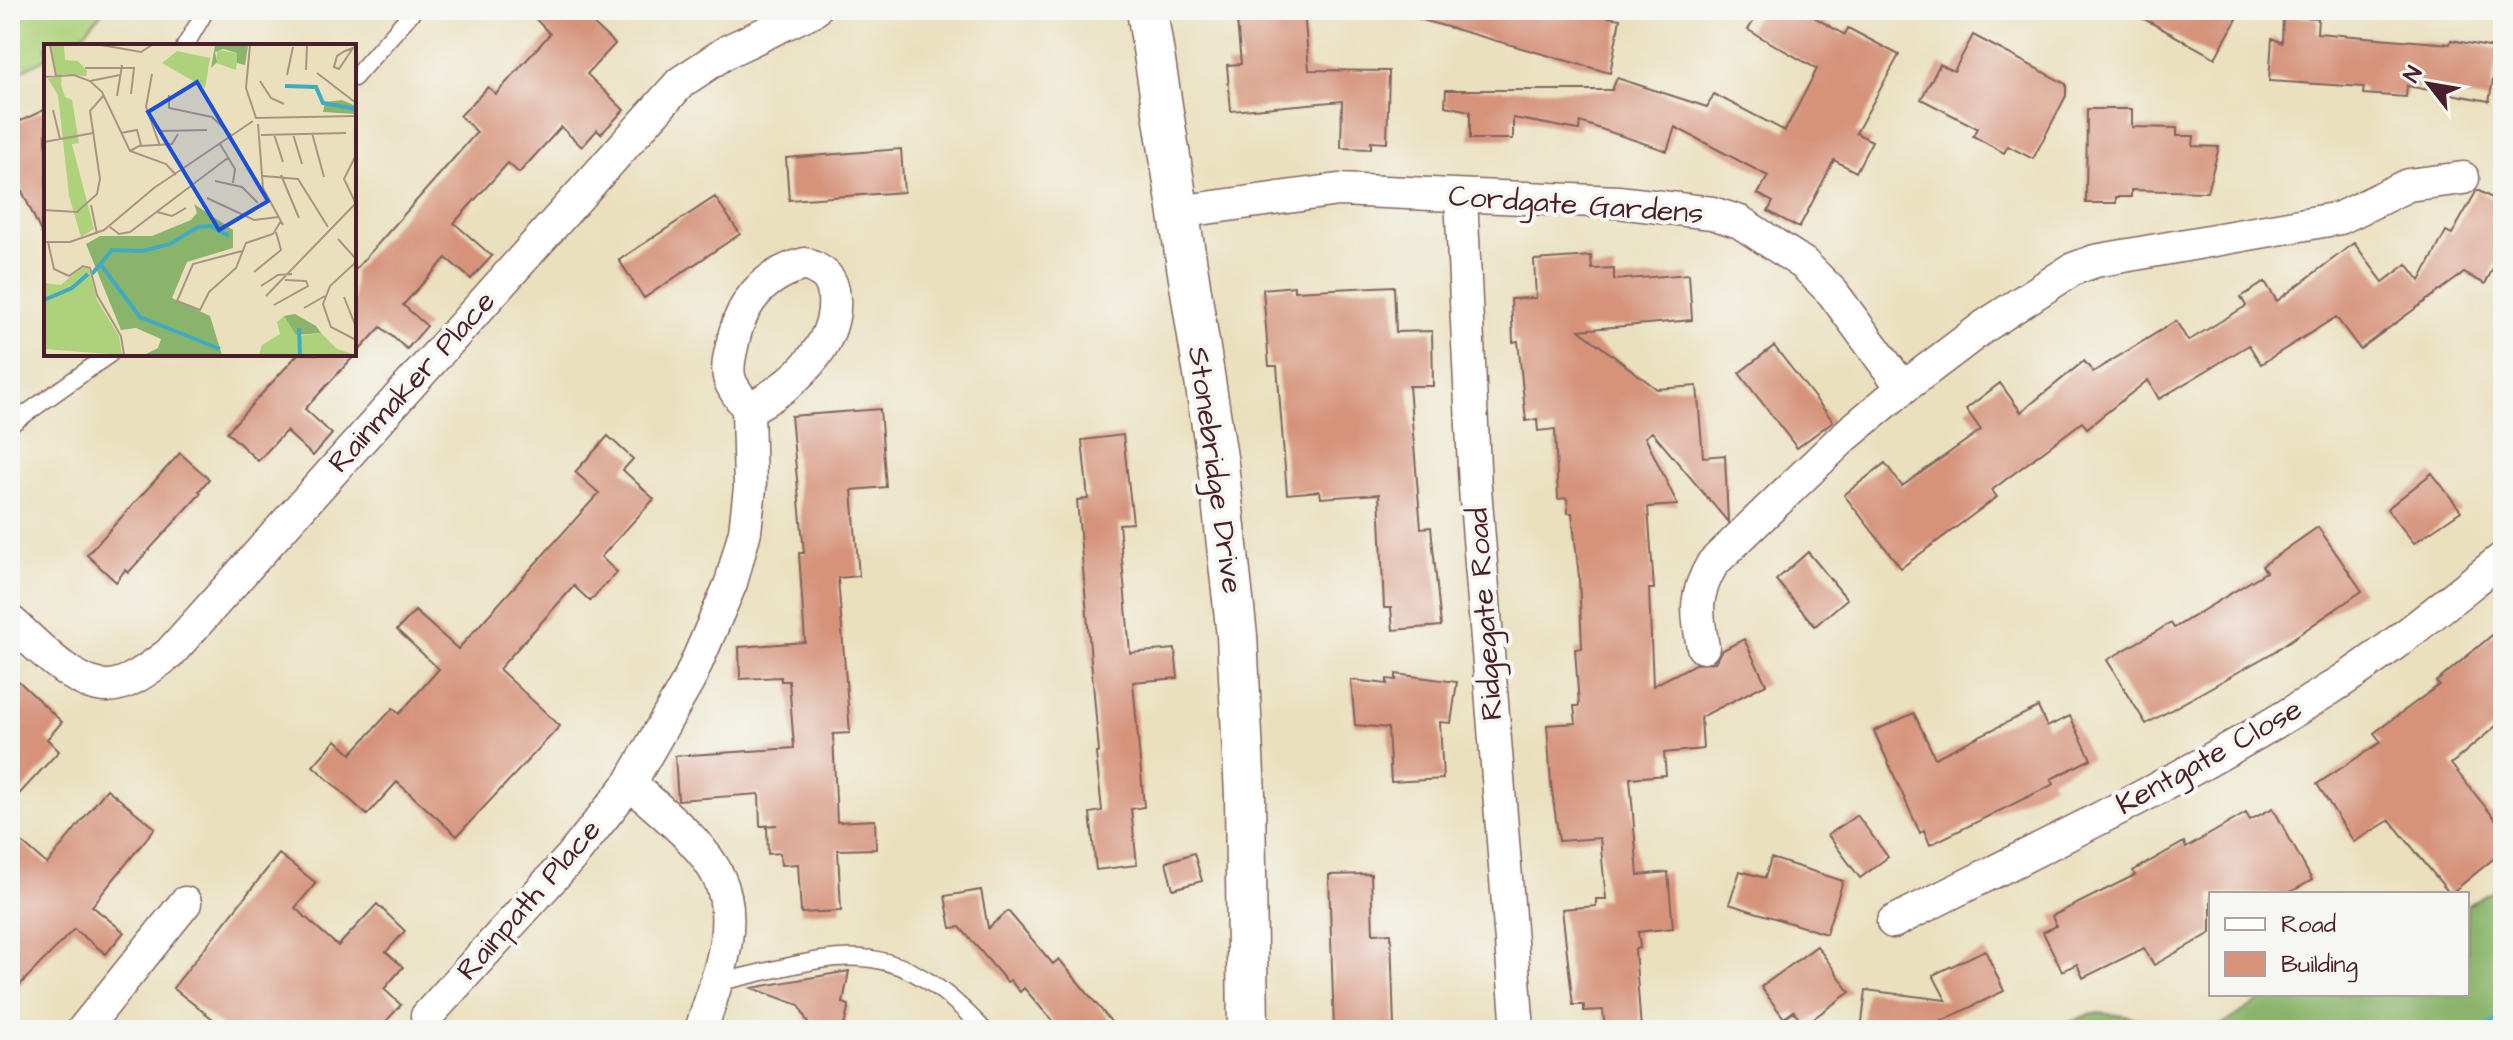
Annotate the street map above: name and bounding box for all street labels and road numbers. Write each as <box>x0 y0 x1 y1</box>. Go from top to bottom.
street label: Cordgate Gardens <box>1447 175 1705 236</box>
street label: Rainmaker Place <box>319 282 505 482</box>
street label: Stonebridge Drive <box>1176 344 1253 596</box>
street label: Ridgegate Road <box>1457 506 1514 722</box>
street label: Kentgate Close <box>2108 689 2310 826</box>
street label: Rainpath Place <box>447 810 611 990</box>

